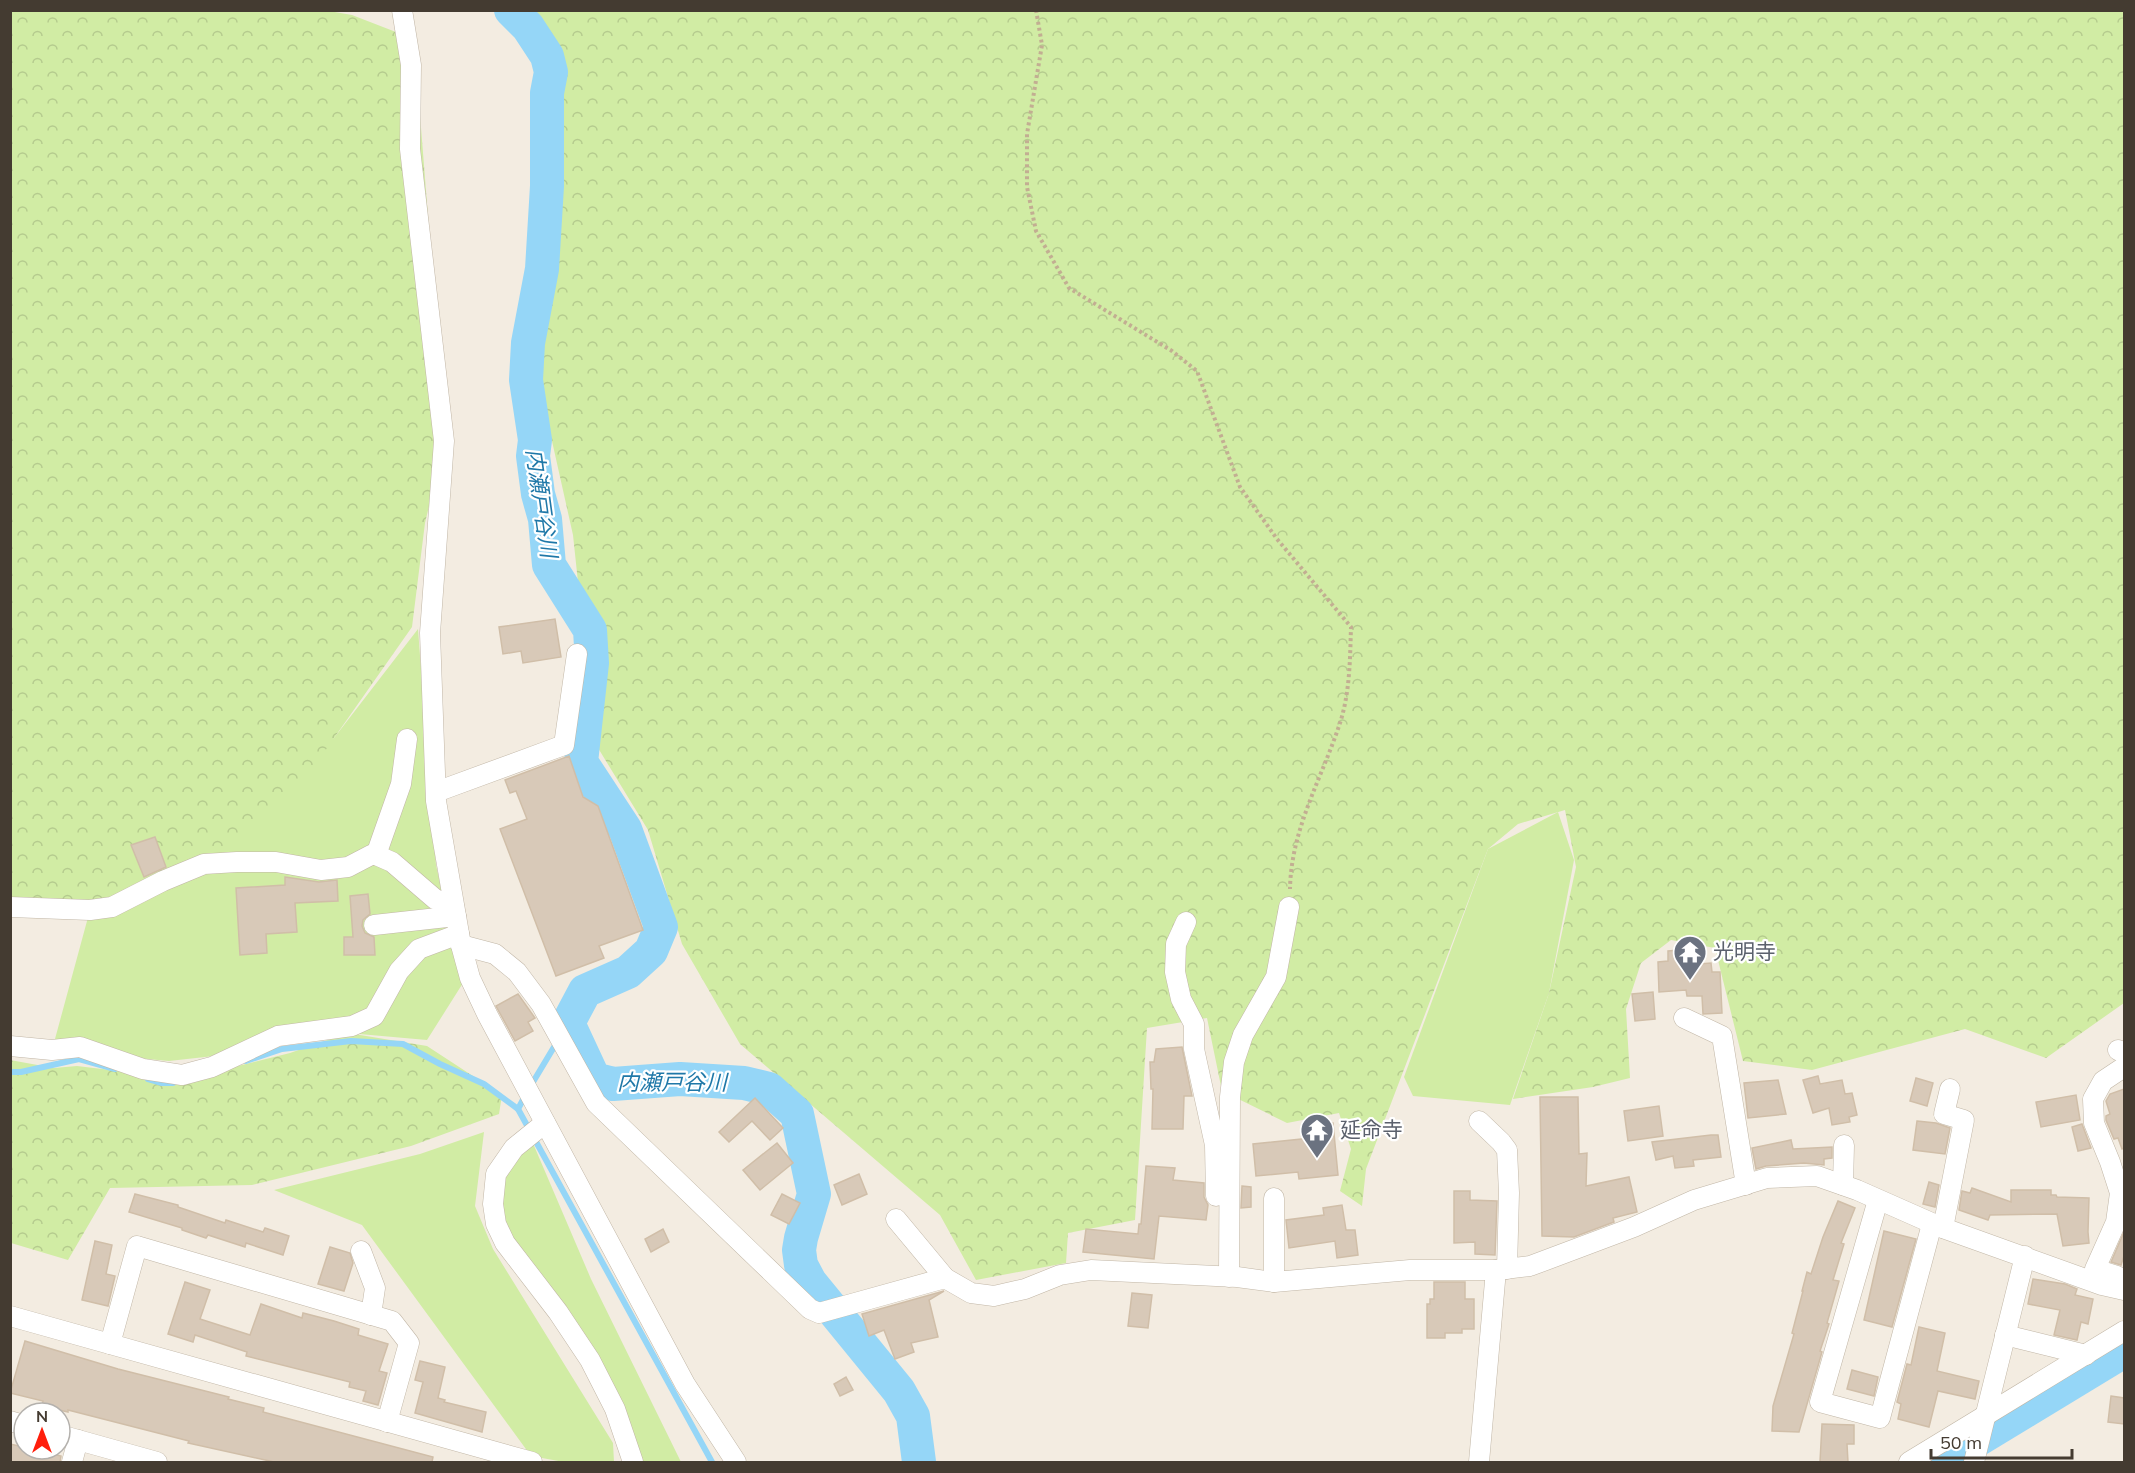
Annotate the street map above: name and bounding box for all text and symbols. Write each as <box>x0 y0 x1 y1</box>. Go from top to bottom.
water label: 内瀬戸谷川 <box>520 447 564 561</box>
temple icon: 光明寺 <box>1672 934 1708 981</box>
place label: 光明寺 <box>1713 938 1776 964</box>
water label: 内瀬戸谷川 <box>617 1068 729 1096</box>
temple icon: 延命寺 <box>1299 1112 1335 1159</box>
place label: 延命寺 <box>1340 1116 1403 1142</box>
north arrow <box>12 1401 72 1461</box>
text: N <box>36 1406 48 1426</box>
scale bar <box>1931 1422 2072 1460</box>
text: 50 m <box>1940 1431 1982 1454</box>

